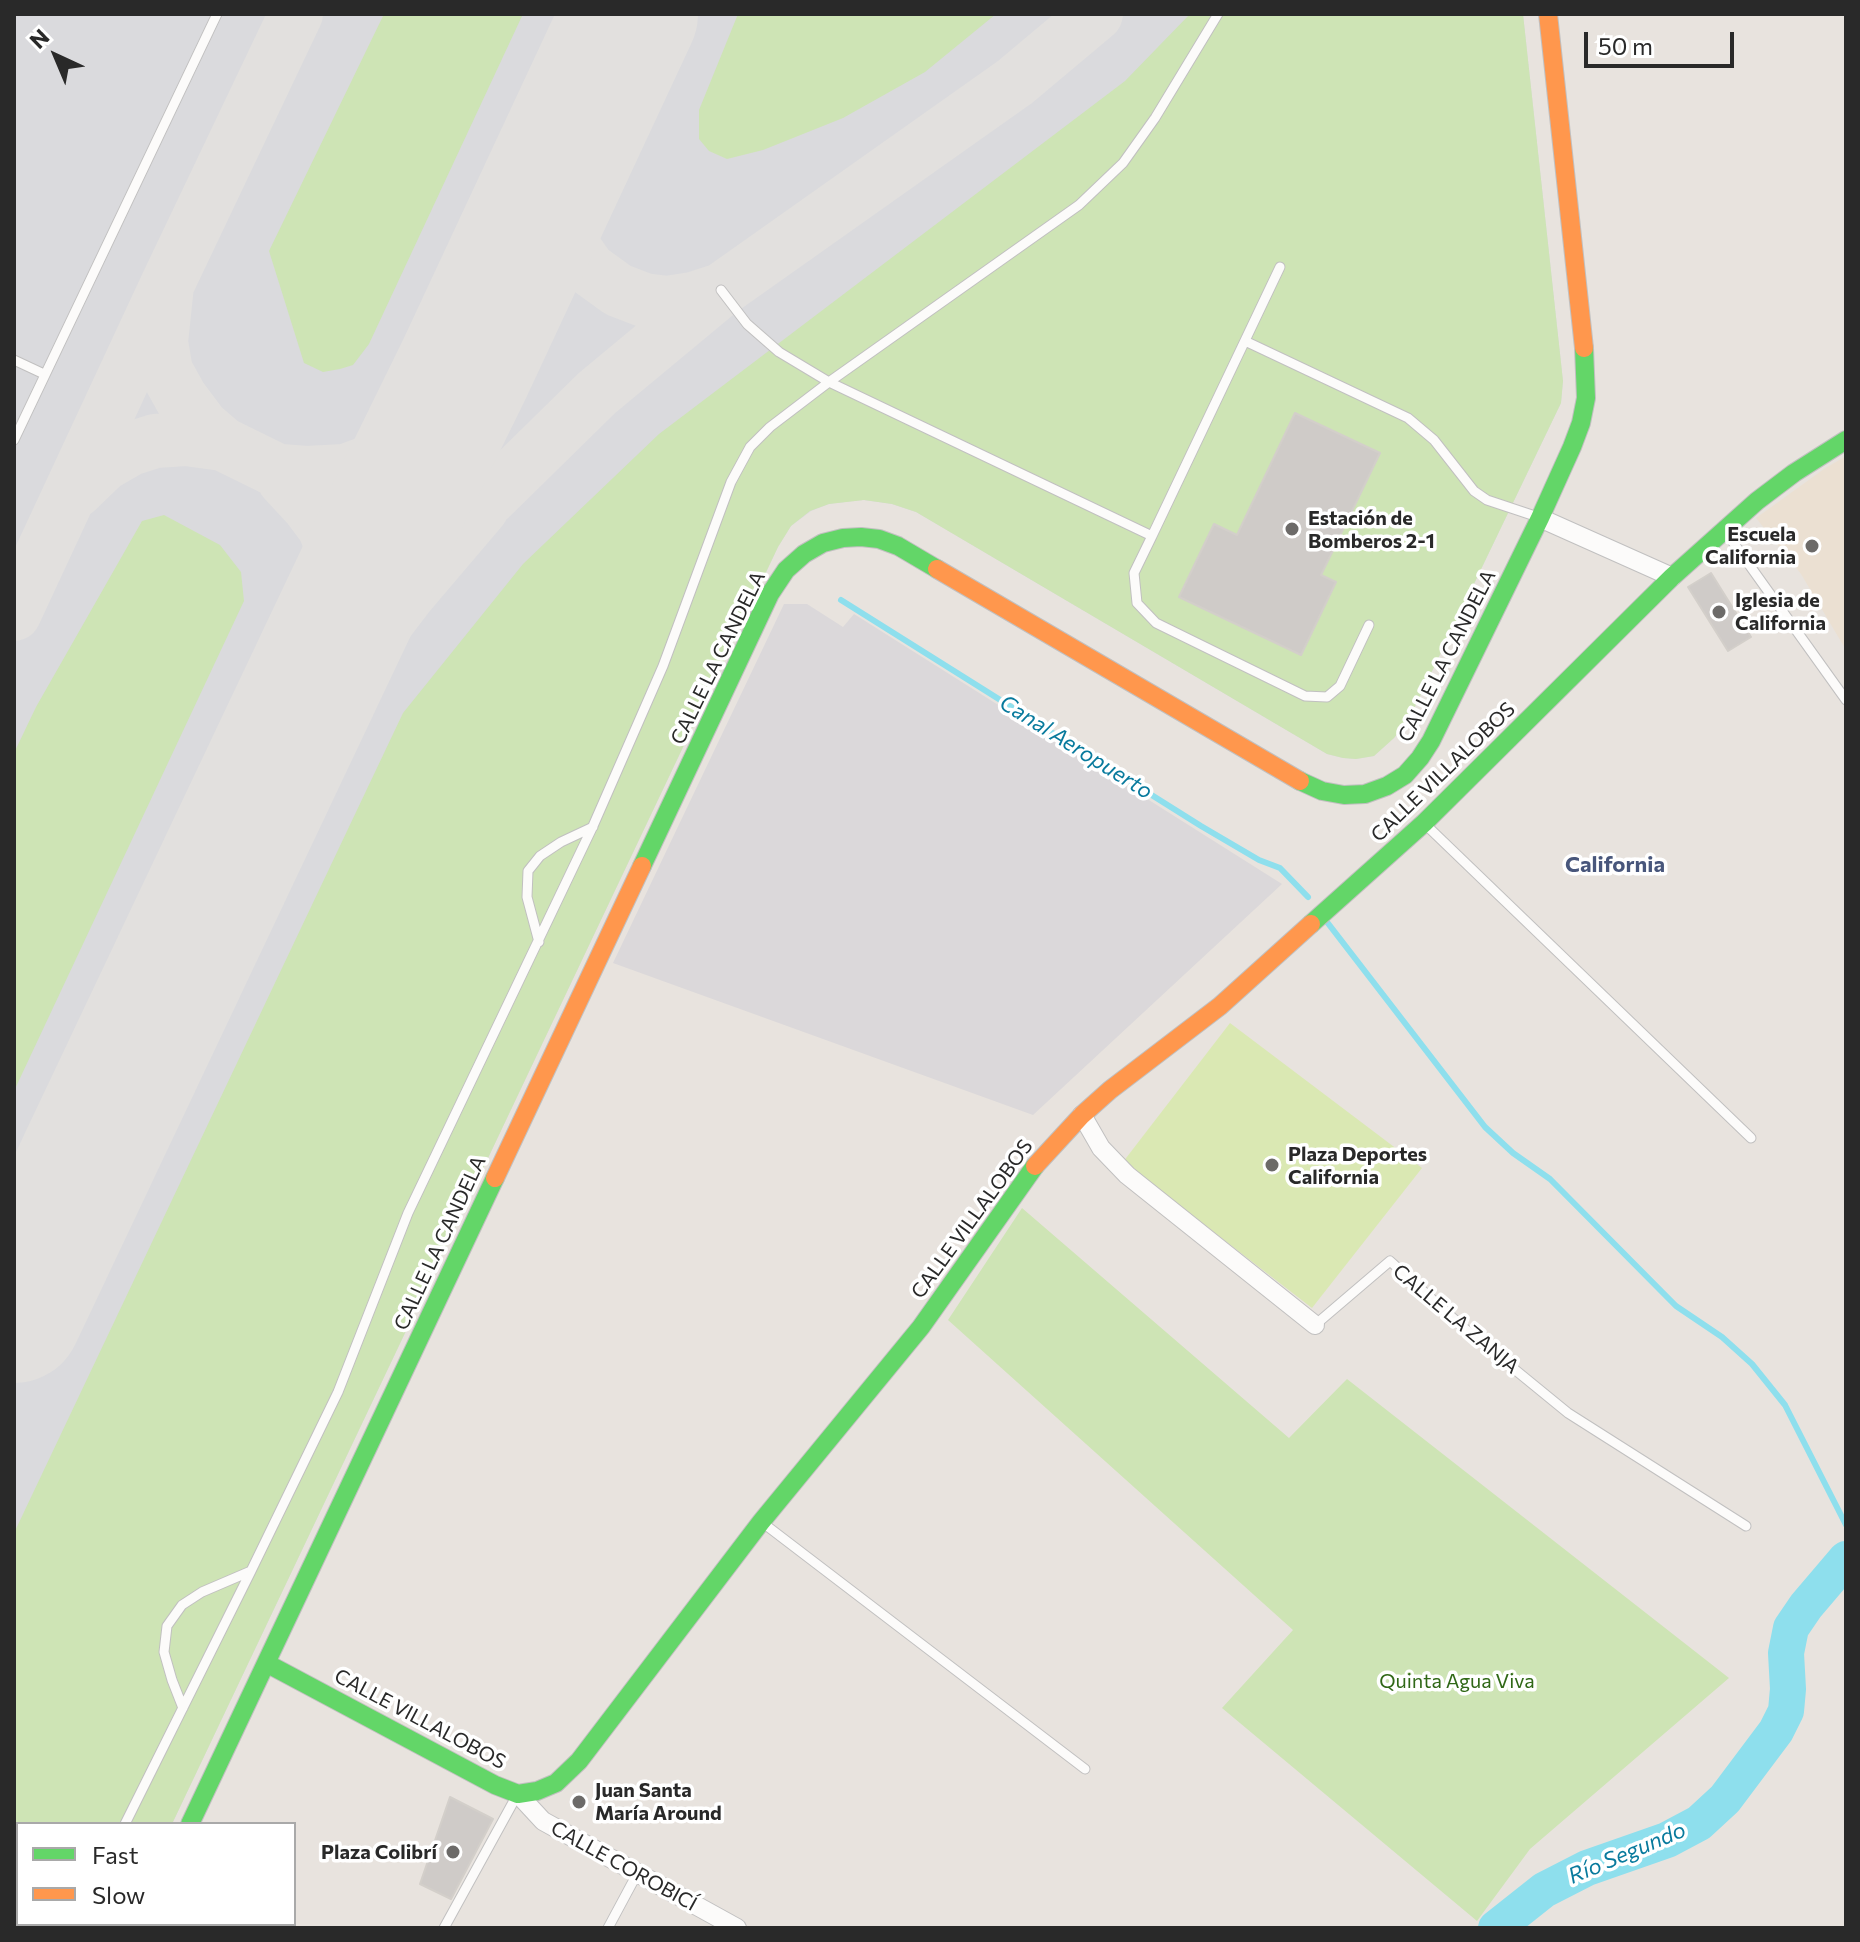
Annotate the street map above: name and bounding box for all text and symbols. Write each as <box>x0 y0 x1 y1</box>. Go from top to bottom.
north arrow <box>16 16 96 96</box>
scale bar <box>1588 16 1738 66</box>
text: N <box>24 23 54 54</box>
text: 50 m <box>1598 31 1653 60</box>
place label: Estación de Bomberos 2-1 <box>1308 506 1435 553</box>
marker: Estación de Bomberos 2-1 <box>1283 520 1301 538</box>
place label: Escuela California <box>1705 522 1796 569</box>
marker: Escuela California <box>1803 537 1821 555</box>
street label: CALLE LA CANDELA <box>1393 566 1501 746</box>
street label: CALLE LA CANDELA <box>666 568 770 748</box>
place label: Iglesia de California <box>1735 588 1826 635</box>
marker: Iglesia de California <box>1710 603 1728 621</box>
water label: Canal Aeropuerto <box>995 689 1157 805</box>
street label: CALLE VILLALOBOS <box>1366 697 1520 847</box>
district label: California <box>1565 852 1665 878</box>
street label: CALLE VILLALOBOS <box>906 1135 1038 1303</box>
place label: Plaza Deportes California <box>1288 1142 1427 1189</box>
street label: CALLE LA CANDELA <box>389 1152 491 1334</box>
marker: Plaza Deportes California <box>1263 1156 1281 1174</box>
street label: CALLE LA ZANJA <box>1388 1259 1524 1379</box>
street label: CALLE VILLALOBOS <box>330 1664 510 1774</box>
park label: Quinta Agua Viva <box>1379 1669 1535 1693</box>
place label: Juan Santa María Around <box>595 1778 722 1825</box>
marker: Juan Santa María Around <box>570 1793 588 1811</box>
street label: CALLE COROBICÍ <box>547 1816 701 1916</box>
water label: Río Segundo <box>1564 1816 1690 1890</box>
legend <box>16 1822 296 1926</box>
text: Fast <box>92 1840 139 1869</box>
place label: Plaza Colibrí <box>321 1840 437 1864</box>
marker: Plaza Colibrí <box>444 1843 462 1861</box>
text: Slow <box>92 1880 145 1909</box>

